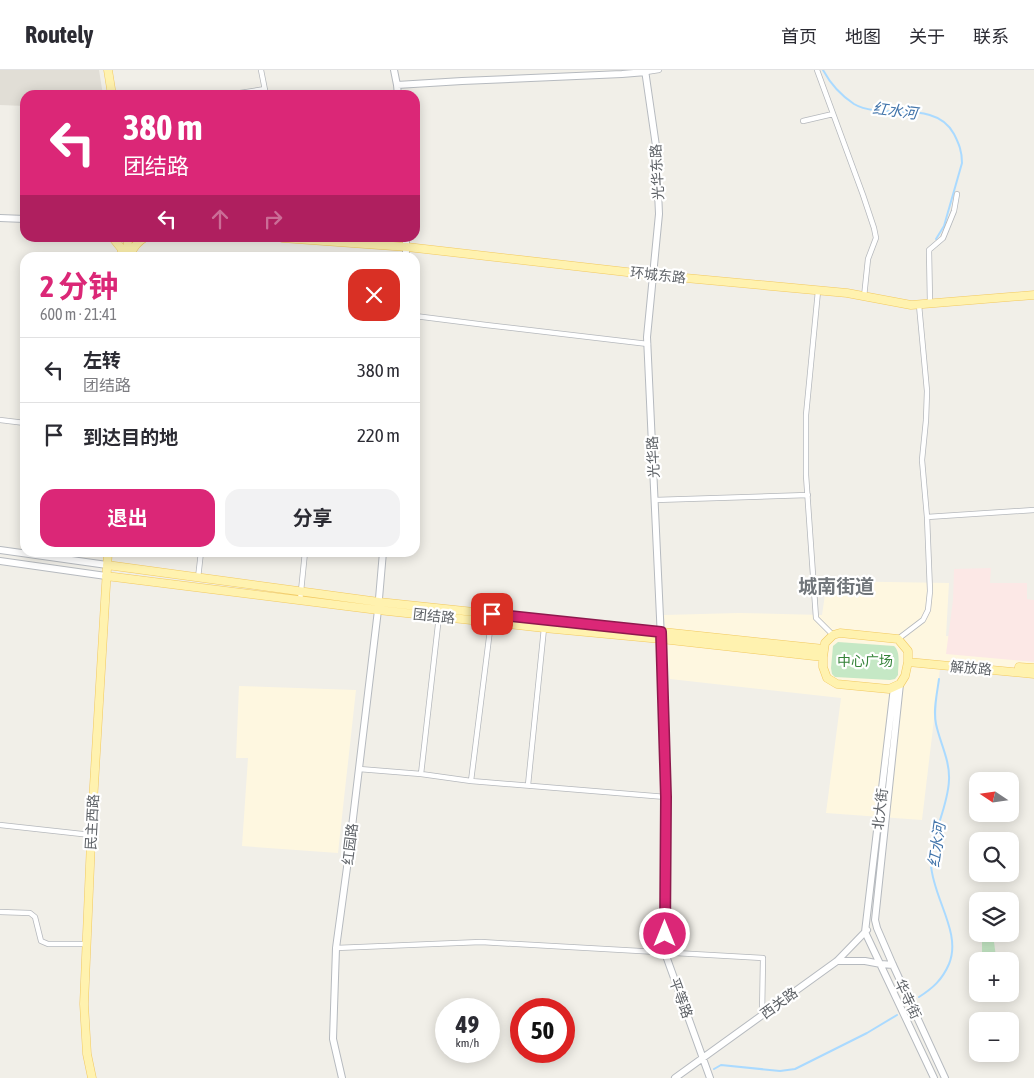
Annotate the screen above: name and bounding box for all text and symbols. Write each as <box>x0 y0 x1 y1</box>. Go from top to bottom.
text: Routely <box>25 21 93 48</box>
text: 首页 <box>781 26 817 47</box>
text: 地图 <box>845 26 881 47</box>
text: 关于 <box>909 26 945 47</box>
text: 联系 <box>973 26 1009 47</box>
water label: 红水河 <box>872 99 921 122</box>
text: 380 m <box>123 107 202 147</box>
icon: left <box>40 110 105 175</box>
street label: 光华东路 <box>648 144 666 200</box>
text: 团结路 <box>123 153 189 179</box>
icon: left <box>153 205 181 233</box>
icon: ahead <box>206 205 234 233</box>
icon: right <box>259 205 287 233</box>
street label: 环城东路 <box>629 264 687 286</box>
text: 2 分钟 <box>40 269 118 303</box>
button: close <box>348 269 400 321</box>
text: 600 m · 21:41 <box>40 305 117 323</box>
text: 左转 <box>83 349 121 371</box>
icon: left <box>40 356 68 384</box>
text: 380 m <box>357 359 400 381</box>
text: 团结路 <box>83 376 131 394</box>
icon: arrive <box>40 421 68 449</box>
text: 220 m <box>357 424 400 446</box>
text: 到达目的地 <box>83 426 178 448</box>
street label: 光华路 <box>644 436 662 478</box>
button: 退出 <box>40 489 215 547</box>
button: 分享 <box>225 489 400 547</box>
district label: 城南街道 <box>798 575 874 597</box>
pin <box>471 593 513 635</box>
icon: arrive <box>478 600 506 628</box>
street label: 团结路 <box>412 606 456 626</box>
park label: 中心广场 <box>837 653 893 669</box>
street label: 解放路 <box>949 658 993 678</box>
north arrow <box>969 772 1019 822</box>
map controls <box>969 772 1019 1062</box>
street label: 北大街 <box>870 787 890 831</box>
street label: 民主西路 <box>83 794 101 850</box>
water label: 红水河 <box>925 819 948 868</box>
street label: 红园路 <box>340 822 360 866</box>
button: search <box>969 832 1019 882</box>
button: layers <box>969 892 1019 942</box>
position arrow <box>638 907 690 959</box>
button: + <box>969 952 1019 1002</box>
street label: 平等路 <box>666 976 696 1020</box>
street label: 华寺街 <box>892 977 924 1021</box>
street label: 西关路 <box>757 984 801 1022</box>
speed limit sign: 50 <box>510 998 575 1063</box>
text: 49 <box>456 1010 479 1038</box>
button: − <box>969 1012 1019 1062</box>
text: km/h <box>456 1036 479 1050</box>

